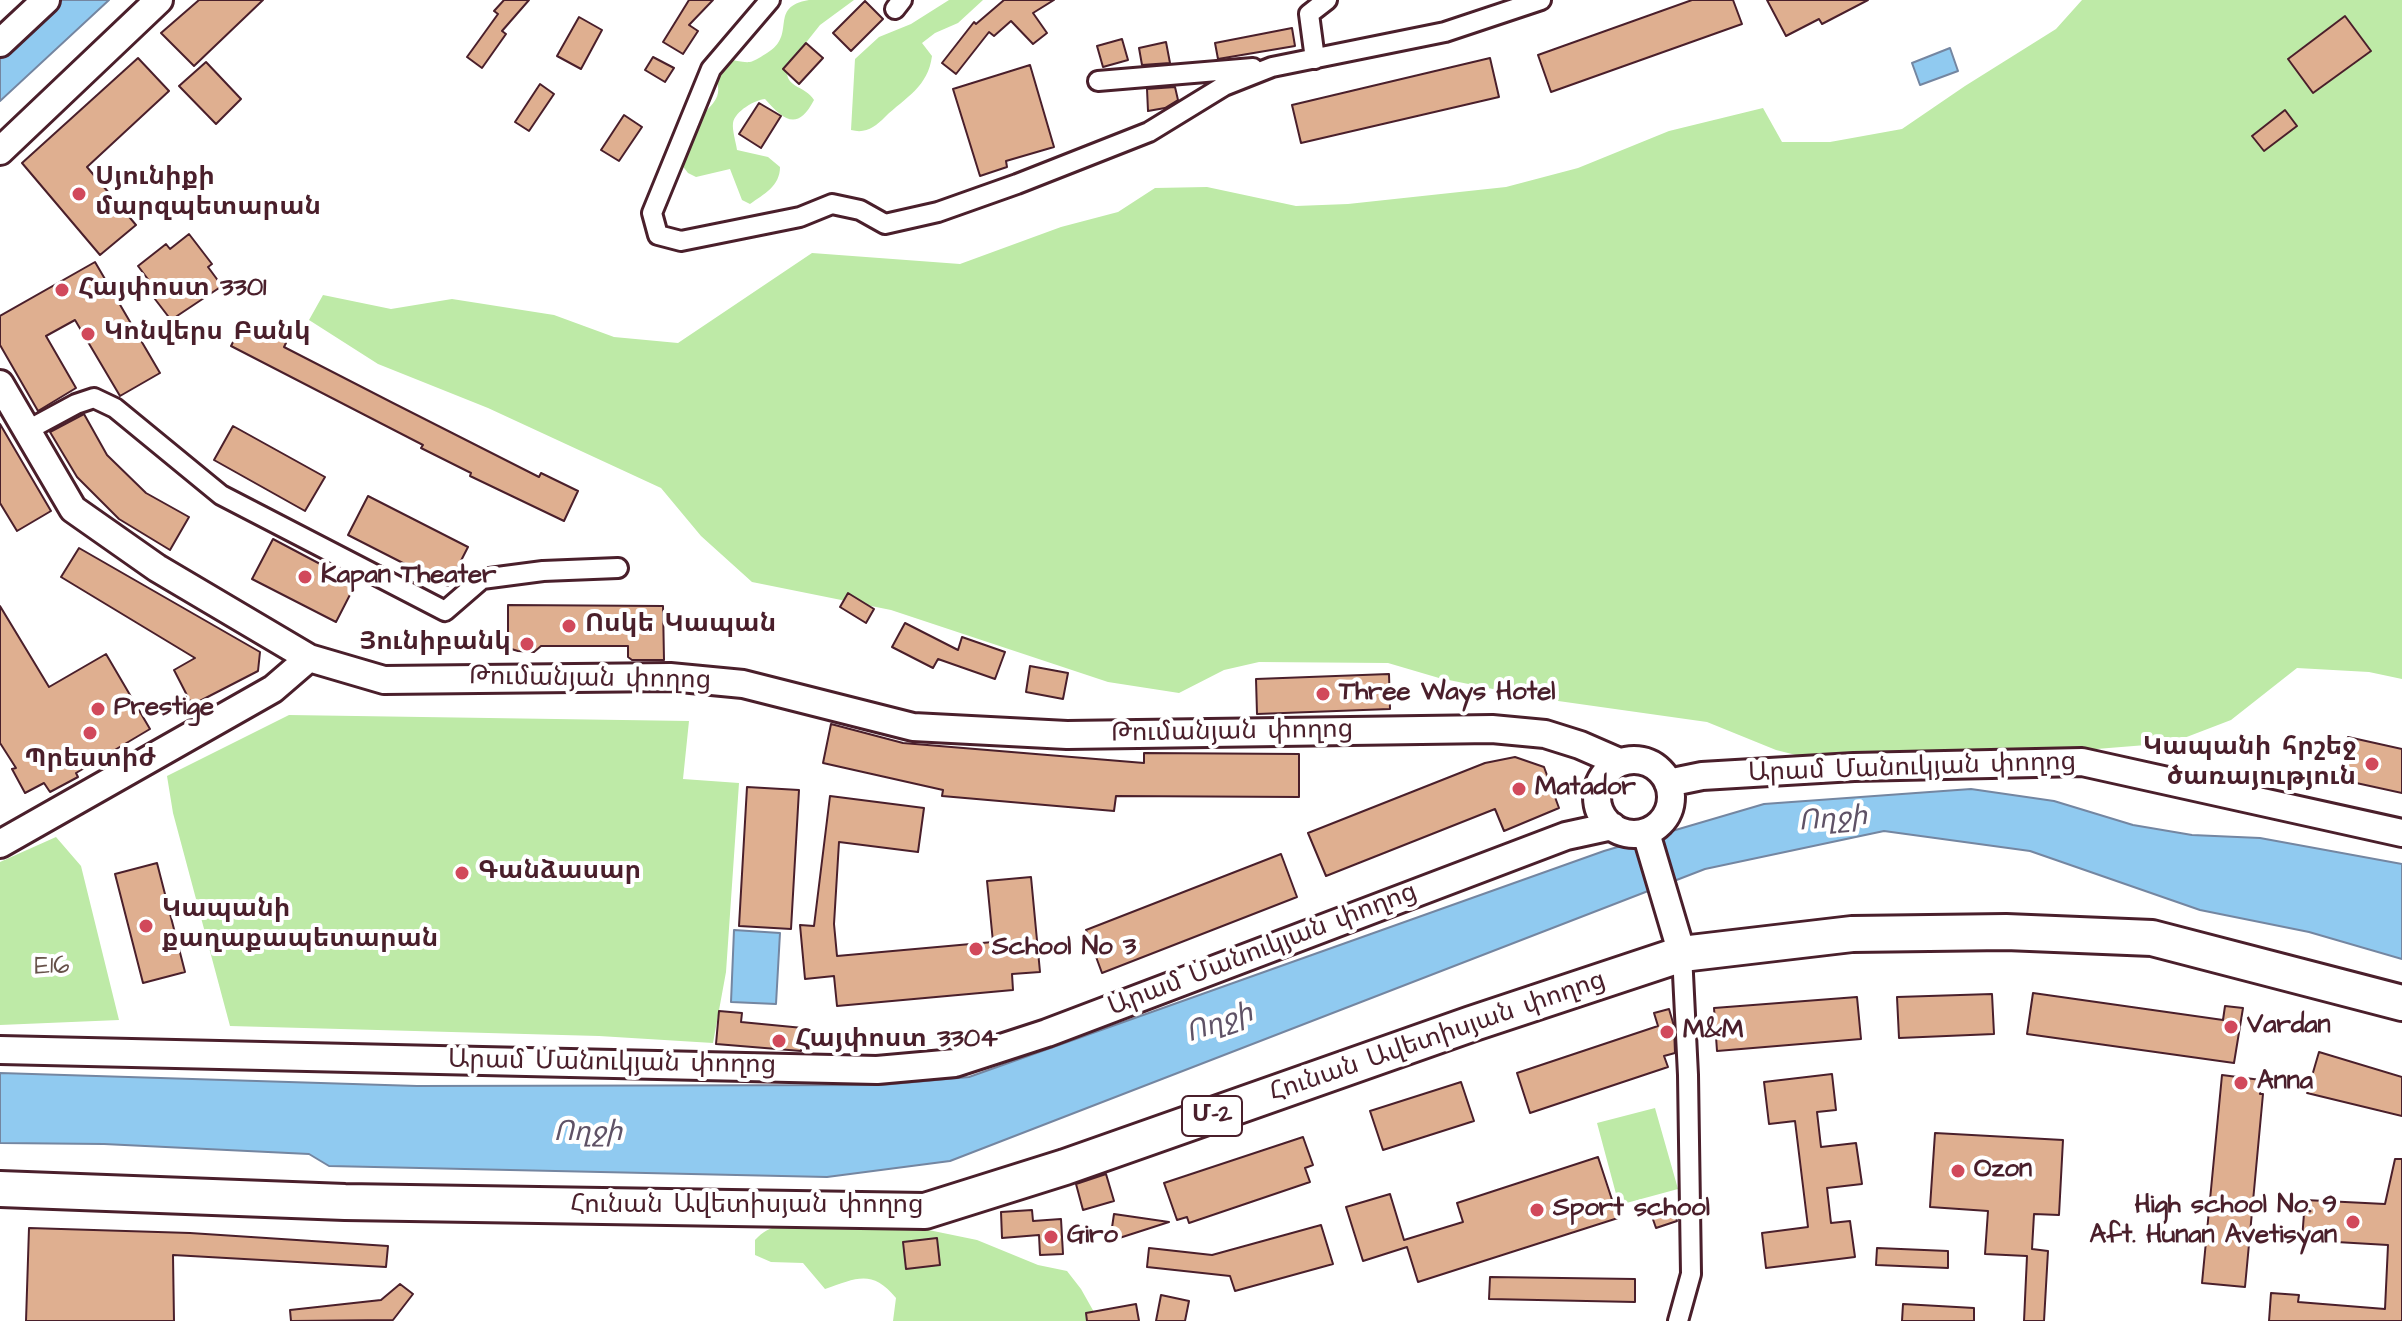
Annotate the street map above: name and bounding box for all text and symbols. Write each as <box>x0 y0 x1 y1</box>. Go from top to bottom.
place label: Սյունիքի մարզպետարան <box>95 163 321 224</box>
marker: Սյունիքի մարզպետարան <box>70 185 88 203</box>
place label: Հայփոստ 3301 <box>78 274 266 306</box>
marker: Հայփոստ 3301 <box>53 281 71 299</box>
place label: Կոնվերս Բանկ <box>104 318 311 350</box>
marker: Կոնվերս Բանկ <box>79 325 97 343</box>
place label: Kapan Theater <box>321 561 496 593</box>
marker: Kapan Theater <box>296 568 314 586</box>
place label: Ոսկե Կապան <box>585 610 776 642</box>
marker: Ոսկե Կապան <box>560 617 578 635</box>
place label: Յունիբանկ <box>360 628 511 660</box>
marker: Յունիբանկ <box>518 635 536 653</box>
street label: Թումանյան փողոց <box>469 662 711 698</box>
place label: Three Ways Hotel <box>1339 678 1555 710</box>
marker: Three Ways Hotel <box>1314 685 1332 703</box>
place label: Prestige <box>114 693 214 725</box>
marker: Prestige <box>89 700 107 718</box>
street label: Թումանյան փողոց <box>1111 715 1353 751</box>
marker: Պրեստիժ <box>81 724 99 742</box>
place label: Կապանի հրշեջ ծառայություն <box>2143 733 2356 794</box>
place label: Պրեստիժ <box>24 745 156 777</box>
street label: Արամ Մանուկյան փողոց <box>1747 748 2077 790</box>
marker: Կապանի հրշեջ ծառայություն <box>2363 755 2381 773</box>
place label: Matador <box>1535 773 1636 805</box>
marker: Matador <box>1510 780 1528 798</box>
water label: Ողջի <box>1797 801 1869 841</box>
place label: Գանձասար <box>478 857 641 889</box>
marker: Գանձասար <box>453 864 471 882</box>
street label: Արամ Մանուկյան փողոց <box>1104 878 1422 1024</box>
place label: Կապանի քաղաքապետարան <box>162 895 438 956</box>
marker: Կապանի քաղաքապետարան <box>137 917 155 935</box>
place label: School No 3 <box>992 933 1136 965</box>
marker: School No 3 <box>967 940 985 958</box>
park label: E16 <box>34 952 70 984</box>
street label: Հունան Ավետիսյան փողոց <box>1266 966 1610 1110</box>
water label: Ողջի <box>1182 998 1258 1052</box>
place label: Vardan <box>2247 1011 2330 1043</box>
place label: M&M <box>1683 1016 1743 1048</box>
marker: Vardan <box>2222 1018 2240 1036</box>
marker: M&M <box>1658 1023 1676 1041</box>
place label: Հայփոստ 3304 <box>795 1025 998 1057</box>
marker: Հայփոստ 3304 <box>770 1032 788 1050</box>
street label: Արամ Մանուկյան փողոց <box>448 1046 776 1082</box>
place label: Anna <box>2257 1067 2313 1099</box>
marker: Anna <box>2232 1074 2250 1092</box>
road number: Մ-2 <box>1182 1096 1242 1136</box>
water label: Ողջի <box>553 1117 623 1151</box>
place label: Ozon <box>1974 1155 2032 1187</box>
marker: Ozon <box>1949 1162 1967 1180</box>
street label: Հունան Ավետիսյան փողոց <box>570 1191 924 1223</box>
place label: High school No. 9 Aft. Hunan Avetisyan <box>2090 1191 2337 1252</box>
place label: Sport school <box>1553 1194 1710 1226</box>
marker: Sport school <box>1528 1201 1546 1219</box>
marker: High school No. 9 Aft. Hunan Avetisyan <box>2344 1213 2362 1231</box>
place label: Giro <box>1067 1221 1118 1253</box>
marker: Giro <box>1042 1228 1060 1246</box>

